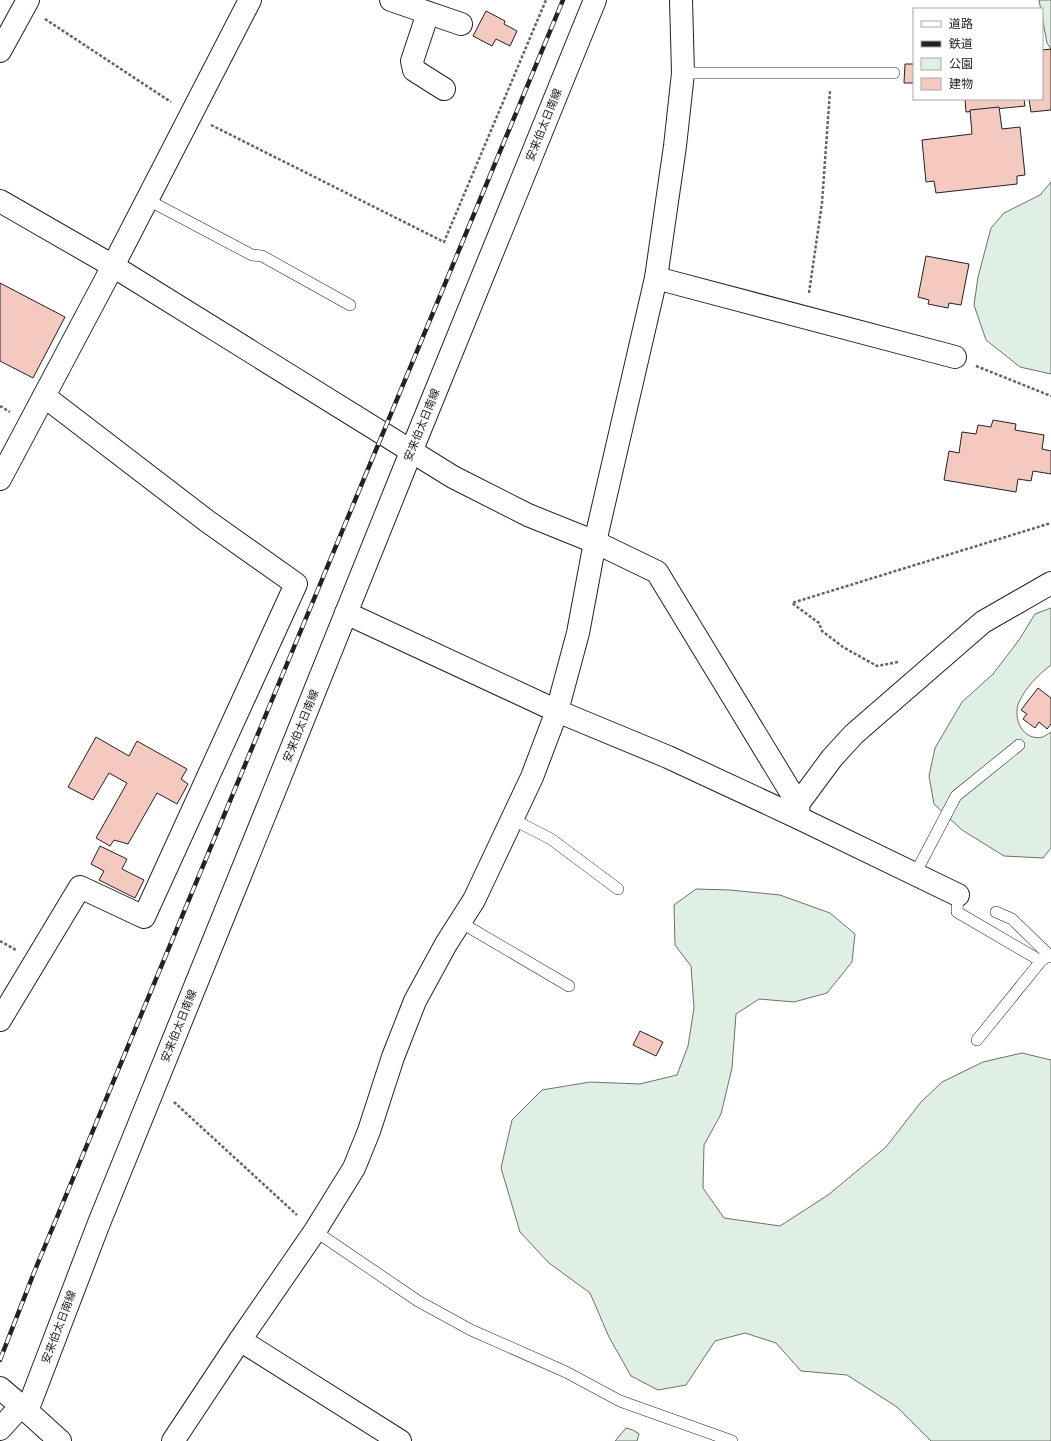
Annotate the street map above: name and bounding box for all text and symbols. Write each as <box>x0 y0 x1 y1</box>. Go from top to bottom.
legend <box>913 8 1043 100</box>
text: 道路 <box>949 17 973 31</box>
text: 鉄道 <box>949 37 973 51</box>
text: 公園 <box>949 57 973 71</box>
text: 建物 <box>949 77 973 91</box>
street label: 安来伯太日南線 <box>524 87 564 163</box>
street label: 安来伯太日南線 <box>402 387 442 463</box>
street label: 安来伯太日南線 <box>281 688 321 764</box>
street label: 安来伯太日南線 <box>159 988 199 1064</box>
street label: 安来伯太日南線 <box>39 1289 79 1365</box>

